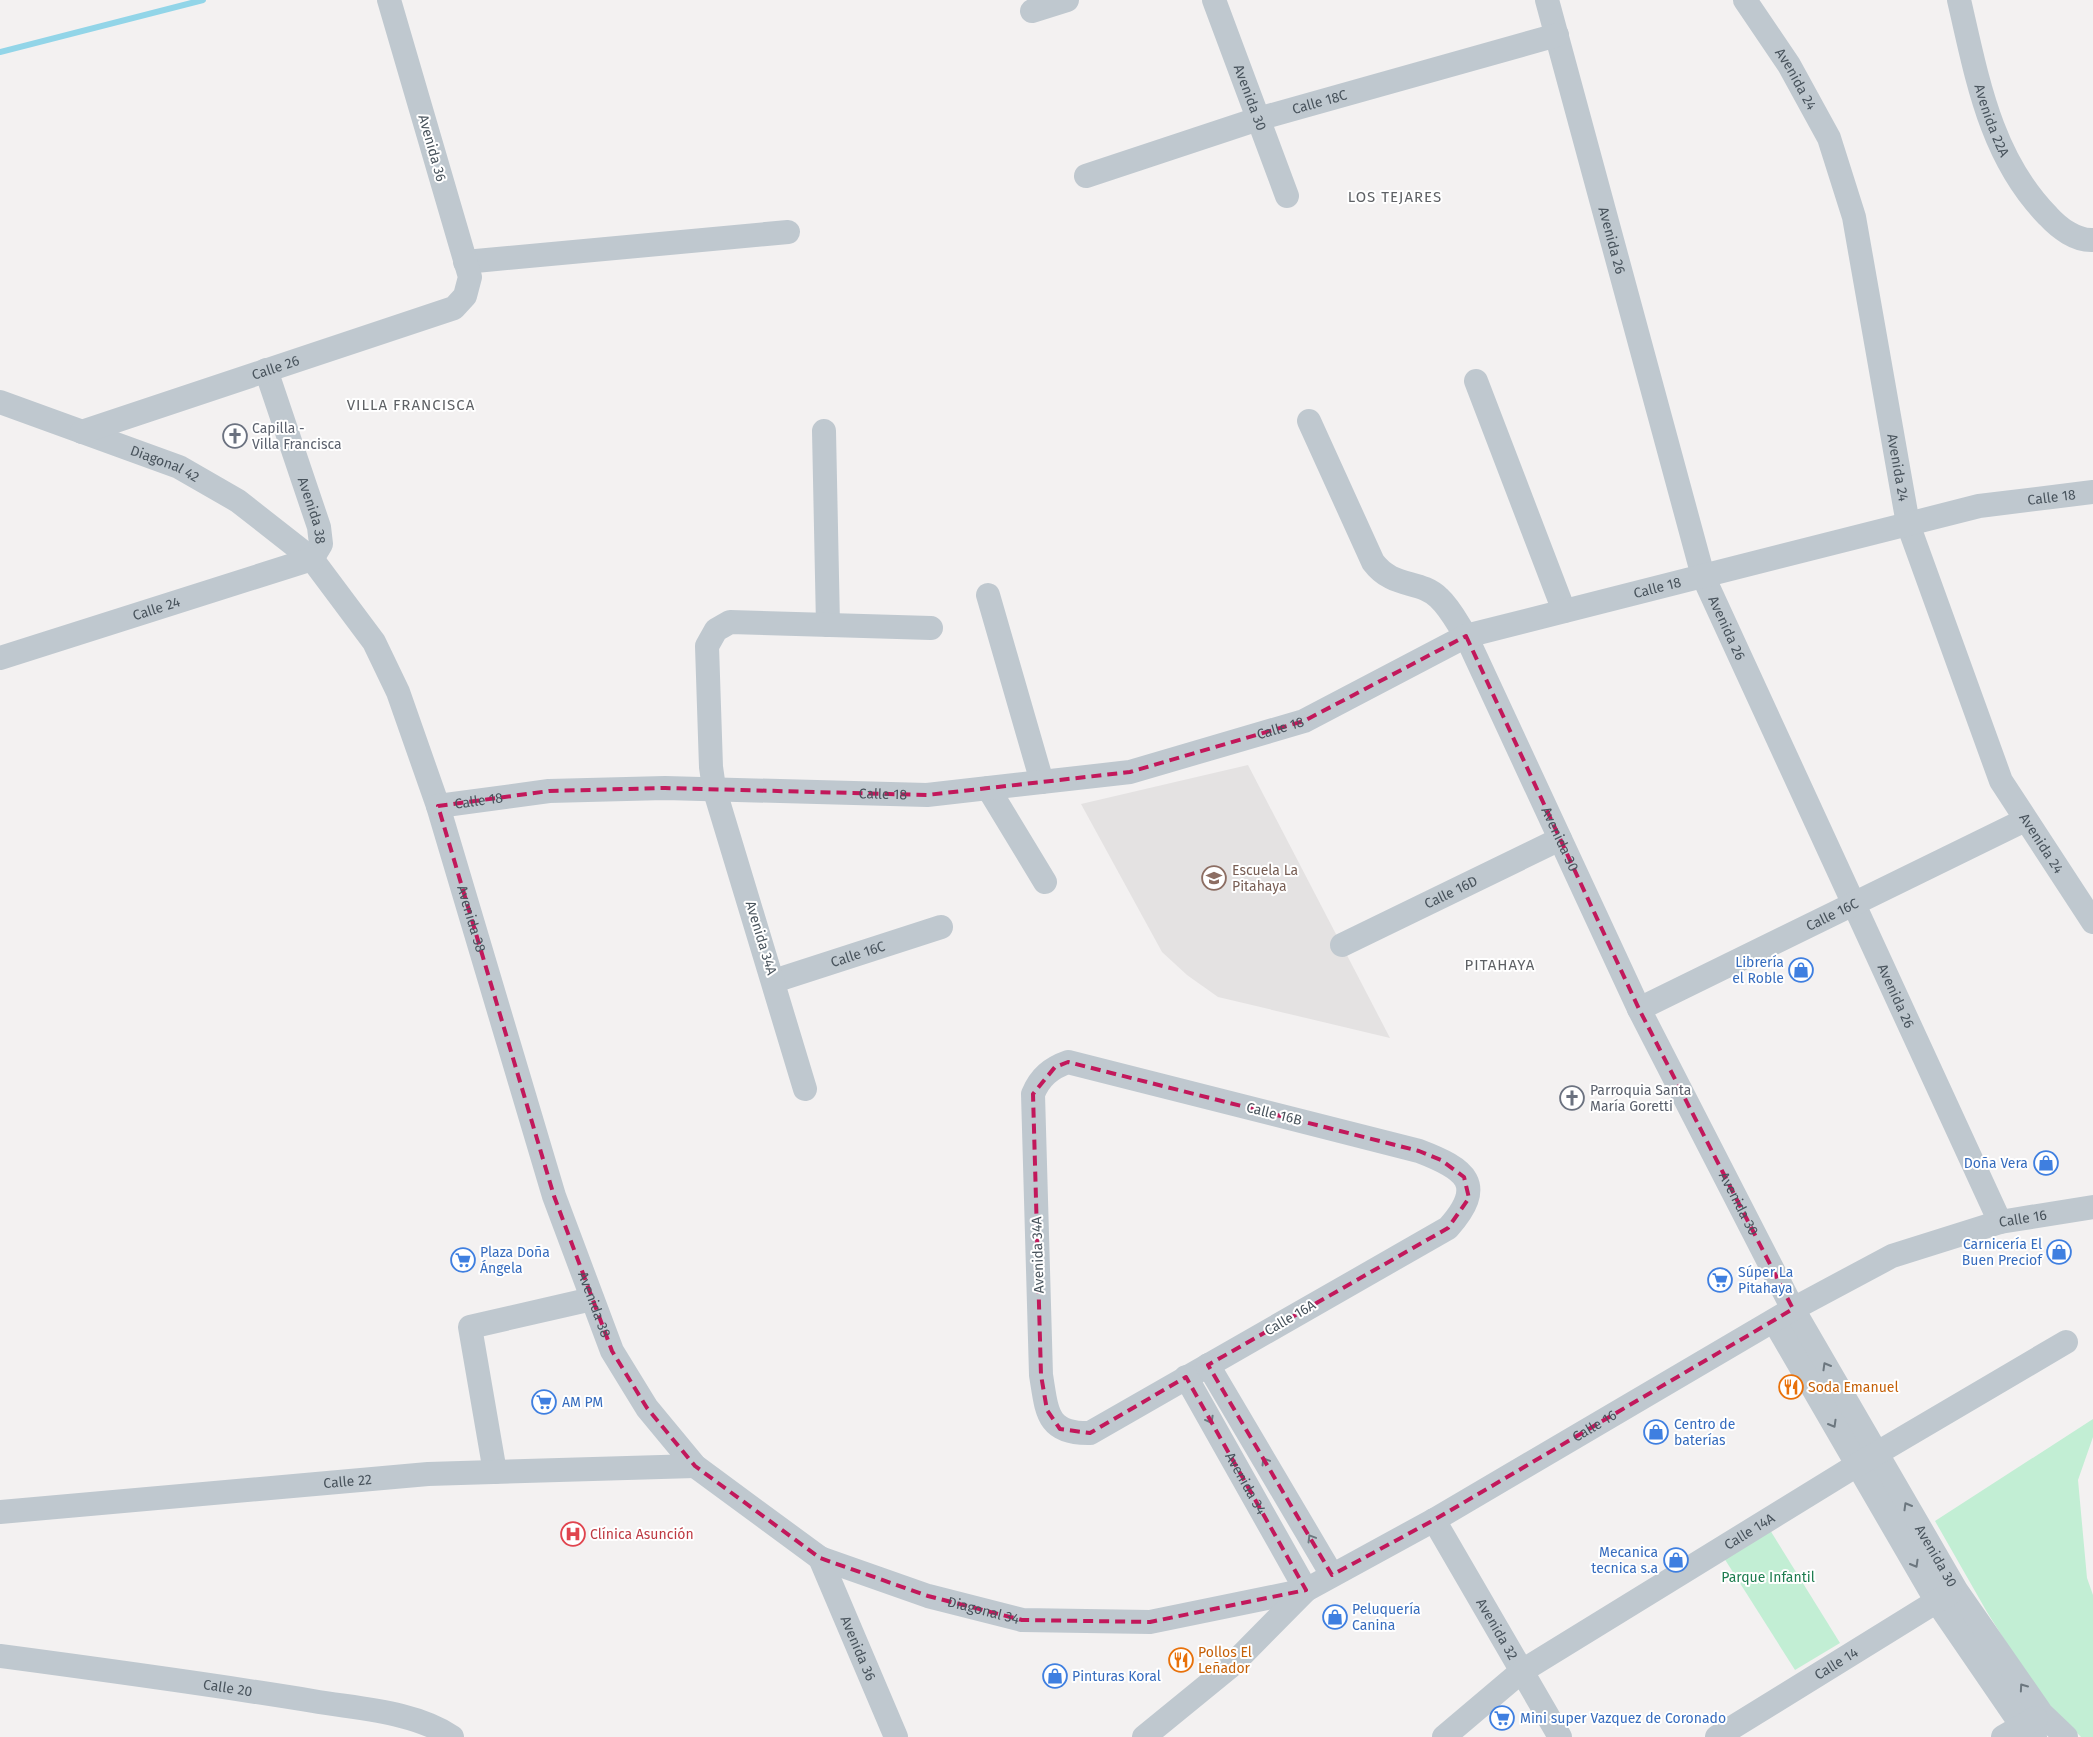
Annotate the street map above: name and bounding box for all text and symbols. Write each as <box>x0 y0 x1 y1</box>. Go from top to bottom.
street label: Avenida 24 <box>1771 45 1821 113</box>
street label: Avenida 30 <box>1230 62 1270 133</box>
street label: Avenida 22A <box>1971 82 2013 160</box>
street label: Calle 18C <box>1290 86 1349 118</box>
street label: Avenida 36 <box>414 113 450 183</box>
district label: LOS TEJARES <box>1348 188 1442 206</box>
street label: Avenida 26 <box>1595 205 1629 276</box>
street label: Calle 26 <box>250 352 302 383</box>
district label: VILLA FRANCISCA <box>347 396 475 414</box>
place label: Capilla - Villa Francisca <box>252 420 342 453</box>
church icon: Capilla - Villa Francisca <box>222 423 248 449</box>
street label: Avenida 24 <box>1884 432 1912 503</box>
street label: Diagonal 42 <box>128 442 203 486</box>
street label: Avenida 38 <box>294 475 329 545</box>
street label: Calle 18 <box>2026 486 2077 508</box>
street label: Calle 18 <box>1632 573 1683 602</box>
street label: Calle 24 <box>131 593 183 624</box>
street label: Avenida 26 <box>1705 593 1749 663</box>
street label: Calle 18 <box>1255 713 1306 743</box>
street label: Calle 18 <box>858 785 908 803</box>
street label: Calle 18 <box>453 789 504 812</box>
street label: Avenida 30 <box>1538 804 1583 874</box>
street label: Avenida 24 <box>2016 810 2068 877</box>
place label: Escuela La Pitahaya <box>1232 862 1298 895</box>
school or university icon: Escuela La Pitahaya <box>1201 865 1227 891</box>
street label: Calle 16D <box>1421 872 1480 912</box>
street label: Avenida 38 <box>454 883 490 955</box>
street label: Calle 16C <box>1803 894 1861 934</box>
street label: Avenida 34A <box>742 899 780 977</box>
street label: Calle 16C <box>828 937 887 971</box>
place label: Librería el Roble <box>1732 954 1784 987</box>
district label: PITAHAYA <box>1465 956 1535 974</box>
shop icon: Librería el Roble <box>1788 957 1814 983</box>
street label: Avenida 26 <box>1874 961 1918 1031</box>
place label: Parroquia Santa María Goretti <box>1590 1082 1691 1115</box>
church icon: Parroquia Santa María Goretti <box>1559 1085 1585 1111</box>
street label: Calle 16B <box>1244 1099 1304 1129</box>
shop icon: Doña Vera <box>2033 1150 2059 1176</box>
place label: Doña Vera <box>1964 1155 2028 1172</box>
street label: Avenida 30 <box>1715 1169 1762 1238</box>
street label: Calle 16 <box>1998 1206 2048 1231</box>
street label: Avenida 34A <box>1028 1216 1048 1294</box>
place label: Carnicería El Buen Preciof <box>1962 1236 2043 1269</box>
shop icon: Carnicería El Buen Preciof <box>2046 1239 2072 1265</box>
place label: Plaza Doña Ángela <box>480 1244 550 1277</box>
supermarket icon: Plaza Doña Ángela <box>450 1247 476 1273</box>
place label: Súper La Pitahaya <box>1738 1264 1793 1297</box>
supermarket icon: Súper La Pitahaya <box>1707 1267 1733 1293</box>
street label: Avenida 38 <box>574 1269 615 1340</box>
street label: Calle 16A <box>1261 1297 1319 1339</box>
one-way arrow <box>1822 1362 1832 1371</box>
restaurant icon: Soda Emanuel <box>1778 1374 1804 1400</box>
place label: Soda Emanuel <box>1808 1379 1899 1396</box>
supermarket icon: AM PM <box>531 1389 557 1415</box>
place label: AM PM <box>562 1394 603 1411</box>
street label: Calle 16 <box>1569 1406 1619 1445</box>
one-way arrow <box>1203 1415 1213 1424</box>
place label: Centro de baterías <box>1674 1416 1735 1449</box>
shop icon: Centro de baterías <box>1643 1419 1669 1445</box>
one-way arrow <box>1827 1419 1837 1428</box>
street label: Avenida 34 <box>1222 1449 1270 1518</box>
one-way arrow <box>1262 1457 1272 1466</box>
street label: Calle 22 <box>323 1471 373 1492</box>
one-way arrow <box>1904 1503 1914 1512</box>
street label: Calle 14A <box>1721 1509 1778 1553</box>
hospital icon: Clínica Asunción <box>560 1521 586 1547</box>
street label: Avenida 30 <box>1911 1522 1961 1590</box>
place label: Clínica Asunción <box>590 1526 694 1543</box>
one-way arrow <box>1308 1535 1318 1544</box>
place label: Mecanica tecnica s.a <box>1591 1544 1658 1577</box>
shop icon: Mecanica tecnica s.a <box>1663 1547 1689 1573</box>
one-way arrow <box>1908 1559 1918 1568</box>
park label: Parque Infantil <box>1721 1569 1815 1586</box>
street label: Diagonal 34 <box>946 1593 1022 1628</box>
street label: Avenida 32 <box>1473 1595 1522 1663</box>
place label: Peluquería Canina <box>1352 1601 1421 1634</box>
shop icon: Peluquería Canina <box>1322 1604 1348 1630</box>
street label: Avenida 36 <box>837 1613 880 1683</box>
street label: Calle 14 <box>1811 1643 1862 1683</box>
place label: Pollos El Leñador <box>1198 1644 1252 1677</box>
restaurant icon: Pollos El Leñador <box>1168 1647 1194 1673</box>
shop icon: Pinturas Koral <box>1042 1663 1068 1689</box>
place label: Pinturas Koral <box>1072 1668 1161 1685</box>
street label: Calle 20 <box>202 1676 254 1700</box>
one-way arrow <box>2020 1684 2029 1693</box>
supermarket icon: Mini super Vazquez de Coronado <box>1489 1705 1515 1731</box>
place label: Mini super Vazquez de Coronado <box>1520 1710 1726 1727</box>

